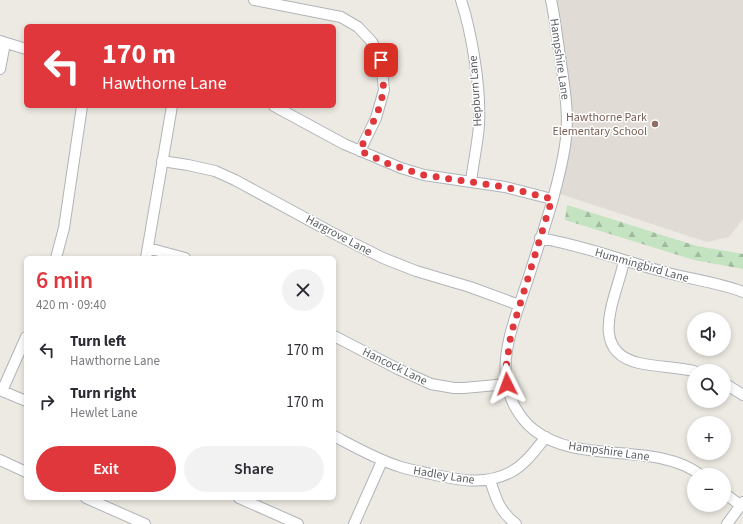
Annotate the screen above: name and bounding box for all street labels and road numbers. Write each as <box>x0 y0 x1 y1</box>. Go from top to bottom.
street label: Hampshire Lane <box>545 17 574 101</box>
street label: Hepburn Lane <box>465 55 486 127</box>
street label: Hargrove Lane <box>303 211 375 260</box>
street label: Hummingbird Lane <box>593 244 691 287</box>
street label: Hancock Lane <box>359 343 430 390</box>
street label: Hampshire Lane <box>567 437 651 466</box>
street label: Hadley Lane <box>412 462 476 489</box>

